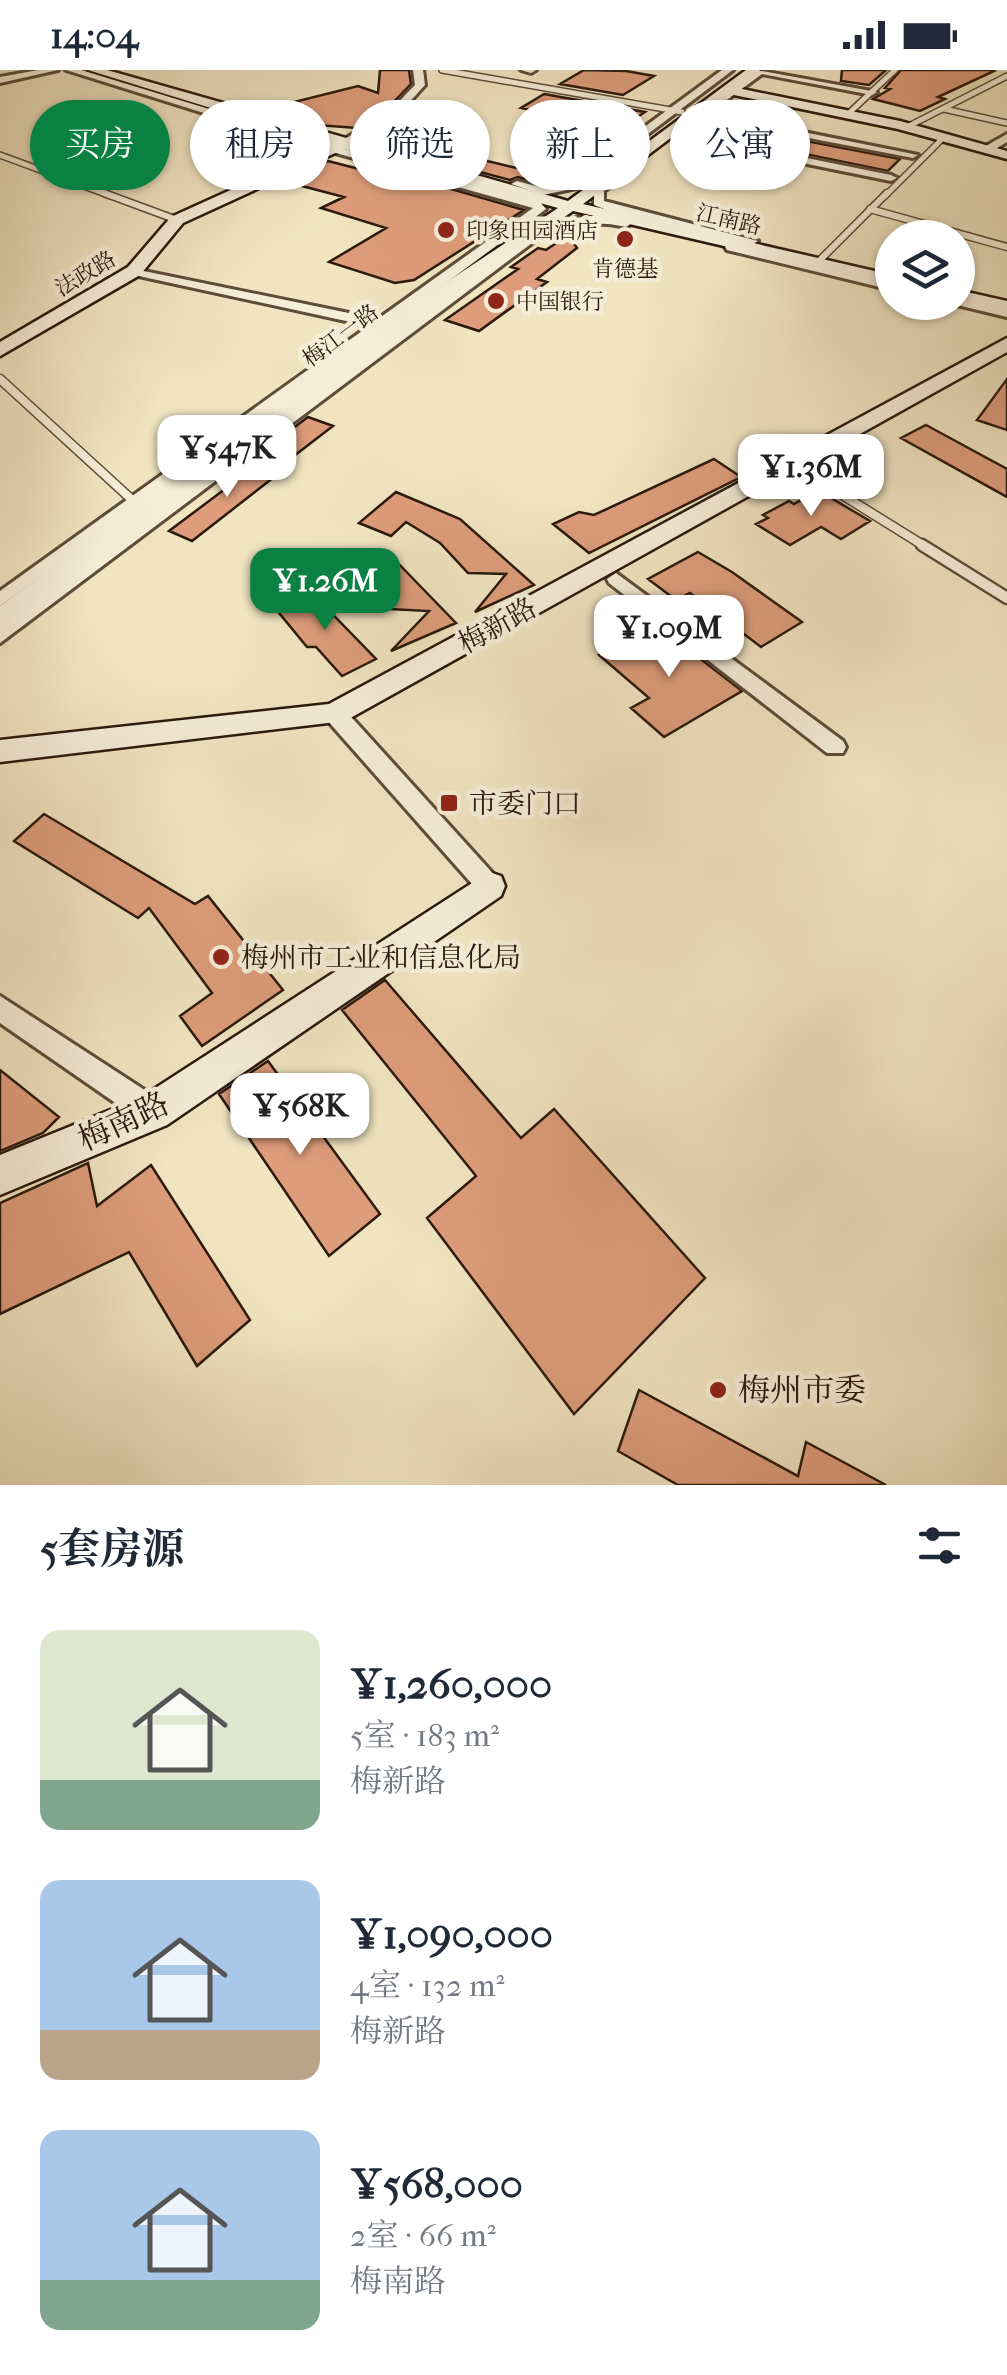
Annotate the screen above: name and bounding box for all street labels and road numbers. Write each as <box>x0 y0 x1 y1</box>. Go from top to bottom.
street label: 江南路 <box>694 200 764 240</box>
street label: 法政路 <box>51 246 121 302</box>
street label: 梅江一路 <box>298 299 384 373</box>
street label: 梅新路 <box>453 591 542 660</box>
street label: 梅南路 <box>72 1084 175 1159</box>

